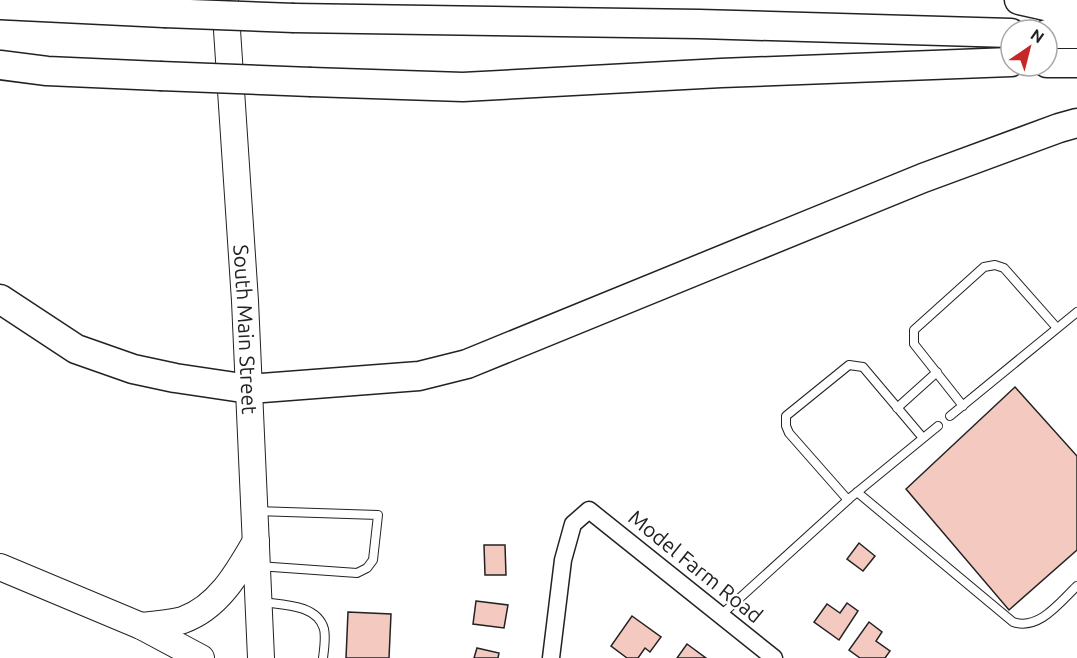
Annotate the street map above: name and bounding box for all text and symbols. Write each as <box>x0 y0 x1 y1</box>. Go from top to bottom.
north arrow <box>999 18 1059 78</box>
text: N <box>1028 25 1048 47</box>
street label: South Main Street <box>229 244 262 415</box>
street label: Model Farm Road <box>624 505 768 627</box>

